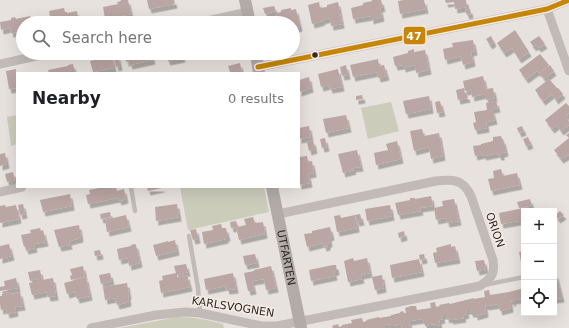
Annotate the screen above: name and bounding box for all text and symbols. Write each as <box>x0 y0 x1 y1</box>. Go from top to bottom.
search box <box>16 16 300 60</box>
line badge: 47 <box>403 26 426 45</box>
icon: search <box>30 27 52 49</box>
text: Search here <box>62 29 152 47</box>
text: 47 <box>406 30 422 43</box>
unlabelled marker <box>310 50 320 60</box>
text: Nearby <box>32 88 101 108</box>
text: 0 results <box>228 91 284 106</box>
map controls <box>521 208 557 316</box>
button: + <box>521 208 557 244</box>
street label: ORION <box>483 211 507 249</box>
street label: UTFARTEN <box>274 229 299 286</box>
button: − <box>521 244 557 280</box>
button: locate <box>521 280 557 316</box>
street label: KARLSVOGNEN <box>191 294 275 320</box>

